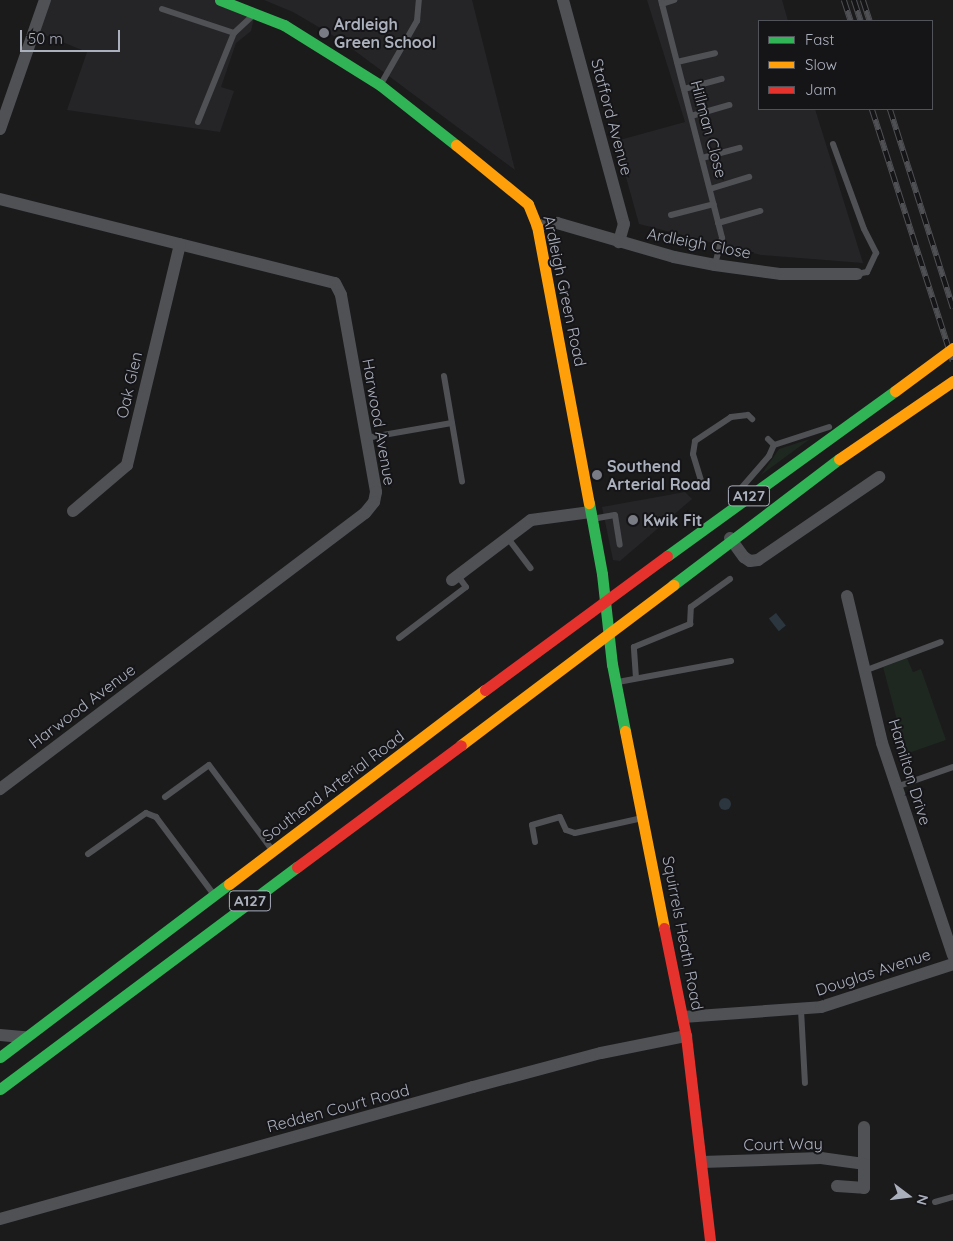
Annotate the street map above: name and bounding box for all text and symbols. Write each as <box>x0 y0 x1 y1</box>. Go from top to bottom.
place label: Ardleigh Green School <box>334 14 436 52</box>
scale bar <box>22 20 122 52</box>
legend <box>758 20 933 110</box>
marker: Ardleigh Green School <box>318 27 330 39</box>
text: 50 m <box>28 29 63 48</box>
text: Fast <box>805 30 834 49</box>
text: Slow <box>805 55 837 74</box>
street label: Stafford Avenue <box>587 57 637 177</box>
street label: Hillman Close <box>687 78 731 180</box>
text: Jam <box>805 80 836 99</box>
street label: Ardleigh Green Road <box>540 214 590 368</box>
street label: Ardleigh Close <box>645 224 753 262</box>
street label: Oak Glen <box>112 350 146 420</box>
street label: Harwood Avenue <box>358 357 400 487</box>
place label: Southend Arterial Road <box>607 456 711 494</box>
marker: Southend Arterial Road <box>591 469 603 481</box>
road number: A127 <box>728 484 770 508</box>
place label: Kwik Fit <box>643 510 702 530</box>
marker: Kwik Fit <box>627 514 639 526</box>
street label: Harwood Avenue <box>25 660 139 752</box>
street label: Hamilton Drive <box>885 717 935 827</box>
street label: Southend Arterial Road <box>258 726 408 846</box>
street label: Squirrels Heath Road <box>659 854 707 1012</box>
road number: A127 <box>229 888 271 914</box>
street label: Douglas Avenue <box>813 944 933 1000</box>
street label: Redden Court Road <box>265 1080 411 1136</box>
street label: Court Way <box>743 1134 823 1154</box>
north arrow <box>883 1171 933 1221</box>
text: N <box>912 1193 933 1207</box>

